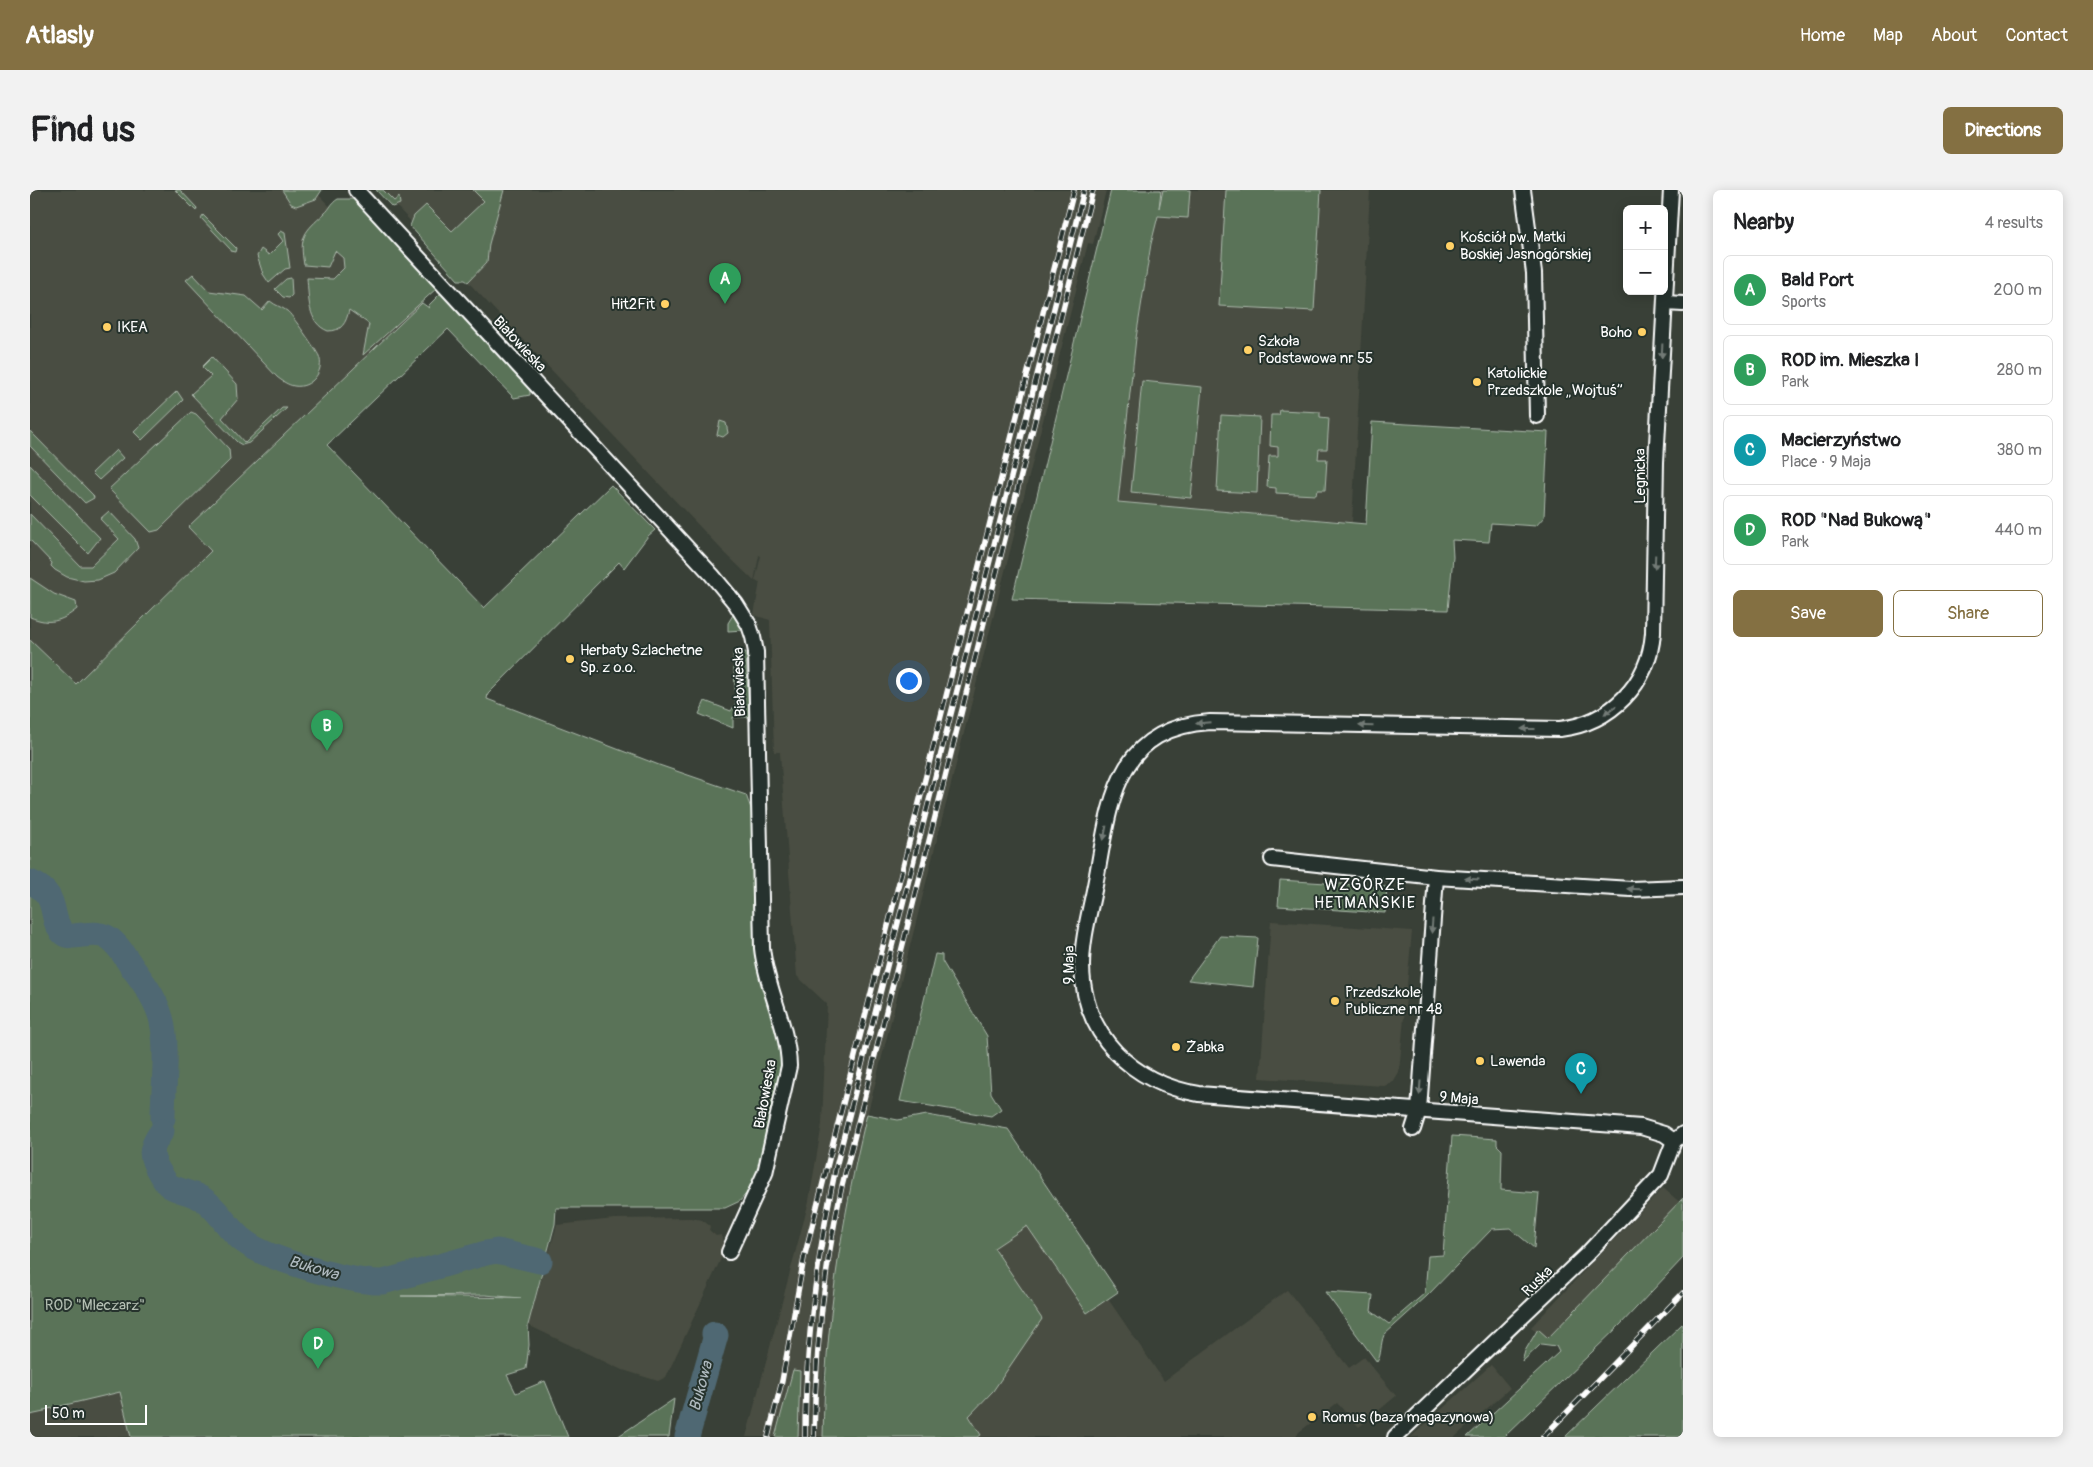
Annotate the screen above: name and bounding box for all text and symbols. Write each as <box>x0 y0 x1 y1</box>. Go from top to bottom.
text: Atlasly <box>25 21 94 50</box>
text: Home <box>1800 24 1845 47</box>
text: Map <box>1873 24 1903 47</box>
text: About <box>1931 24 1977 47</box>
text: Contact <box>2005 24 2068 47</box>
button: Directions <box>1943 107 2063 154</box>
text: Find us <box>30 108 135 152</box>
map controls <box>1623 205 1668 295</box>
button: + <box>1623 205 1668 250</box>
text: Nearby <box>1733 209 1794 236</box>
text: 4 results <box>1985 213 2043 233</box>
place label: Kościół pw. Matki Boskiej Jasnogórskiej <box>1460 228 1592 264</box>
marker: Kościół pw. Matki Boskiej Jasnogórskiej <box>1444 240 1456 252</box>
button: − <box>1623 250 1668 295</box>
pin: A <box>709 263 741 304</box>
text: Bald Port <box>1781 268 1854 292</box>
text: A <box>1745 280 1755 300</box>
text: 200 m <box>1994 280 2042 300</box>
text: Sports <box>1781 292 1826 312</box>
place label: Hit2Fit <box>611 295 656 314</box>
marker: Hit2Fit <box>659 298 671 310</box>
street label: Białowieska <box>489 312 550 376</box>
place label: IKEA <box>117 318 148 337</box>
marker: IKEA <box>101 321 113 333</box>
place label: Boho <box>1600 323 1632 342</box>
marker: Boho <box>1636 326 1648 338</box>
place label: Szkoła Podstawowa nr 55 <box>1258 332 1373 368</box>
marker: Szkoła Podstawowa nr 55 <box>1242 344 1254 356</box>
one-way arrow <box>1657 344 1665 360</box>
text: ROD im. Mieszka I <box>1781 348 1919 372</box>
text: B <box>1745 360 1755 380</box>
text: 280 m <box>1996 360 2042 380</box>
place label: Katolickie Przedszkole „Wojtuś” <box>1487 364 1623 400</box>
text: Park <box>1781 372 1809 392</box>
marker: Katolickie Przedszkole „Wojtuś” <box>1471 376 1483 388</box>
text: Macierzyństwo <box>1781 428 1901 452</box>
text: C <box>1745 440 1755 460</box>
text: 380 m <box>1996 440 2042 460</box>
street label: Legnicka <box>1631 448 1650 504</box>
text: Place · 9 Maja <box>1781 452 1871 472</box>
text: ROD "Nad Bukową" <box>1781 508 1932 532</box>
text: D <box>1745 520 1755 540</box>
text: 440 m <box>1995 520 2042 540</box>
text: Park <box>1781 532 1809 552</box>
one-way arrow <box>1651 554 1659 570</box>
button: Save <box>1733 590 1883 637</box>
button: Share <box>1893 590 2043 637</box>
place label: Herbaty Szlachetne Sp. z o.o. <box>580 641 703 677</box>
street label: Białowieska <box>729 647 750 717</box>
marker: Herbaty Szlachetne Sp. z o.o. <box>564 653 576 665</box>
your location <box>896 668 922 694</box>
one-way arrow <box>1604 705 1617 715</box>
pin: B <box>311 710 343 751</box>
one-way arrow <box>1195 719 1211 727</box>
one-way arrow <box>1357 721 1373 729</box>
one-way arrow <box>1520 725 1536 733</box>
one-way arrow <box>1100 825 1108 841</box>
district label: WZGÓRZE HETMAŃSKIE <box>1314 874 1416 913</box>
one-way arrow <box>1464 875 1480 883</box>
one-way arrow <box>1626 885 1642 893</box>
one-way arrow <box>1428 918 1436 934</box>
street label: 9 Maja <box>1060 945 1079 985</box>
place label: Przedszkole Publiczne nr 48 <box>1345 983 1443 1019</box>
marker: Przedszkole Publiczne nr 48 <box>1329 995 1341 1007</box>
place label: Żabka <box>1186 1038 1224 1057</box>
marker: Żabka <box>1170 1041 1182 1053</box>
place label: Lawenda <box>1490 1052 1545 1071</box>
pin: C <box>1565 1053 1597 1094</box>
marker: Lawenda <box>1474 1055 1486 1067</box>
street label: Białowieska <box>750 1058 781 1130</box>
one-way arrow <box>1416 1080 1424 1096</box>
street label: 9 Maja <box>1439 1087 1479 1110</box>
water label: Bukowa <box>287 1251 342 1285</box>
street label: Ruska <box>1518 1262 1557 1301</box>
park label: ROD "Mleczarz" <box>45 1296 145 1315</box>
pin: D <box>302 1328 334 1369</box>
water label: Bukowa <box>685 1358 718 1413</box>
scale bar <box>45 1402 148 1425</box>
text: 50 m <box>52 1405 85 1422</box>
place label: Romus (baza magazynowa) <box>1322 1408 1494 1427</box>
marker: Romus (baza magazynowa) <box>1306 1411 1318 1423</box>

